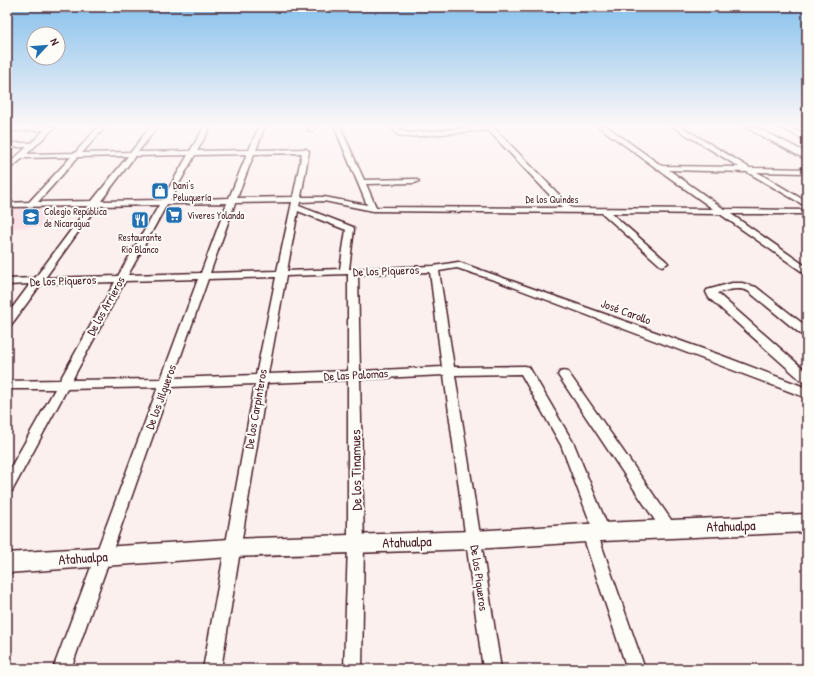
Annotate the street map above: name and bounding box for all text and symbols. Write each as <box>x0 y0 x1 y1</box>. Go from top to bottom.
north arrow <box>26 26 66 66</box>
text: N <box>47 36 63 47</box>
place label: Dani's Peluquería <box>173 179 211 204</box>
shop icon: Dani's Peluquería <box>150 181 170 201</box>
street label: De los Quindes <box>526 193 579 206</box>
place label: Colegio República de Nicaragua <box>44 205 107 230</box>
supermarket icon: Viveres Yolanda <box>164 205 184 225</box>
school or university icon: Colegio República de Nicaragua <box>21 207 41 227</box>
place label: Viveres Yolanda <box>187 209 244 222</box>
restaurant icon: Restaurante Rio Blanco <box>130 210 150 230</box>
place label: Restaurante Rio Blanco <box>118 231 162 256</box>
street label: De los Piqueros <box>353 261 420 280</box>
street label: De los Piqueros <box>30 271 97 290</box>
street label: De los Arrieros <box>82 273 129 338</box>
street label: José Carollo <box>599 295 654 328</box>
street label: De los Jilgueros <box>141 362 180 432</box>
street label: De las Palomas <box>323 364 389 385</box>
street label: De los Carpinteros <box>240 367 271 450</box>
street label: De los Tinamues <box>345 429 366 511</box>
street label: Atahualpa <box>706 515 756 537</box>
street label: Atahualpa <box>382 531 432 553</box>
street label: De los Piqueros <box>466 544 493 612</box>
street label: Atahualpa <box>58 546 109 570</box>

